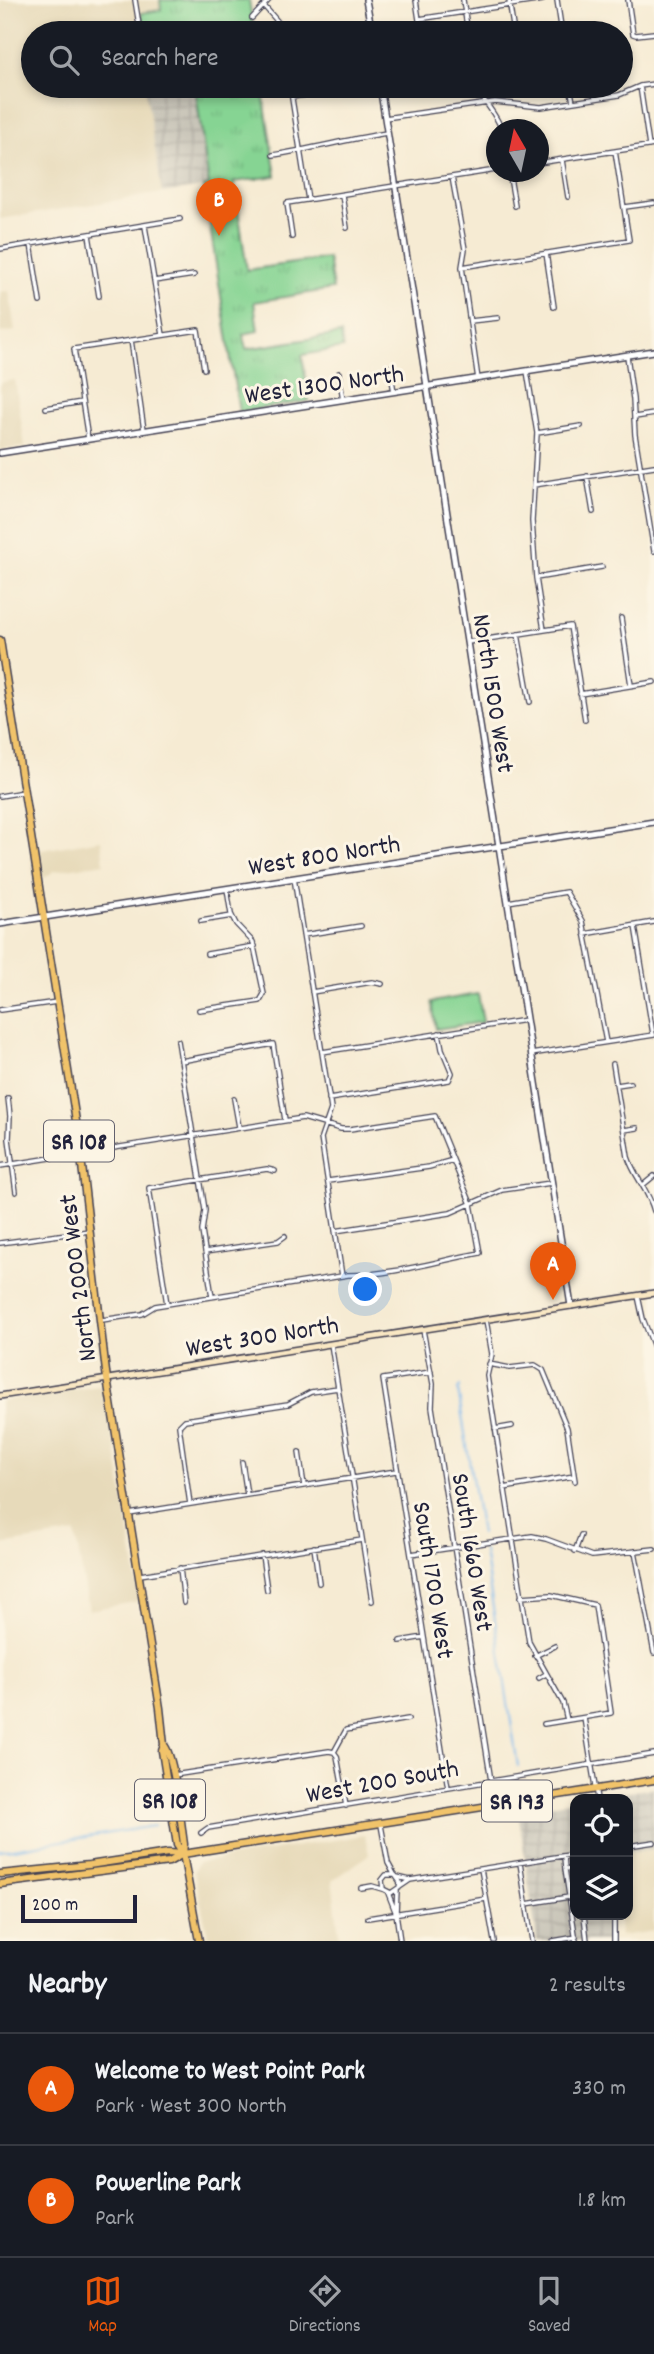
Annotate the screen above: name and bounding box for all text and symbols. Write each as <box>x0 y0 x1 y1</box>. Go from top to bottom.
search box <box>21 21 633 98</box>
icon: search <box>45 41 83 79</box>
text: Search here <box>101 41 219 78</box>
north arrow <box>486 119 549 182</box>
pin: B <box>196 178 242 236</box>
street label: West 1300 North <box>243 357 406 416</box>
street label: North 1500 West <box>461 611 522 776</box>
street label: West 800 North <box>246 827 403 888</box>
road number: SR 108 <box>44 1120 114 1162</box>
street label: North 2000 West <box>51 1191 108 1363</box>
pin: A <box>530 1242 576 1300</box>
your location <box>348 1272 382 1306</box>
street label: West 300 North <box>183 1308 342 1369</box>
street label: South 1660 West <box>440 1471 501 1635</box>
street label: South 1700 West <box>401 1499 462 1662</box>
street label: West 200 South <box>303 1752 462 1815</box>
road number: SR 108 <box>135 1780 205 1821</box>
road number: SR 193 <box>482 1780 552 1822</box>
map controls <box>570 1794 633 1920</box>
button: locate <box>570 1794 633 1857</box>
button: layers <box>570 1857 633 1920</box>
scale bar <box>21 1892 136 1924</box>
text: 200 m <box>32 1893 78 1920</box>
text: Nearby <box>28 1965 106 2008</box>
text: 2 results <box>549 1970 626 2003</box>
text: Welcome to West Point Park <box>95 2054 365 2091</box>
text: A <box>45 2073 57 2106</box>
text: 330 m <box>572 2073 626 2106</box>
text: Park · West 300 North <box>95 2091 286 2124</box>
text: Powerline Park <box>95 2166 241 2203</box>
text: B <box>46 2185 56 2218</box>
text: 1.8 km <box>577 2185 626 2218</box>
text: Park <box>95 2203 134 2236</box>
tab: Map <box>84 2272 122 2341</box>
tab: Directions <box>289 2272 361 2341</box>
tab: Saved <box>528 2272 570 2341</box>

